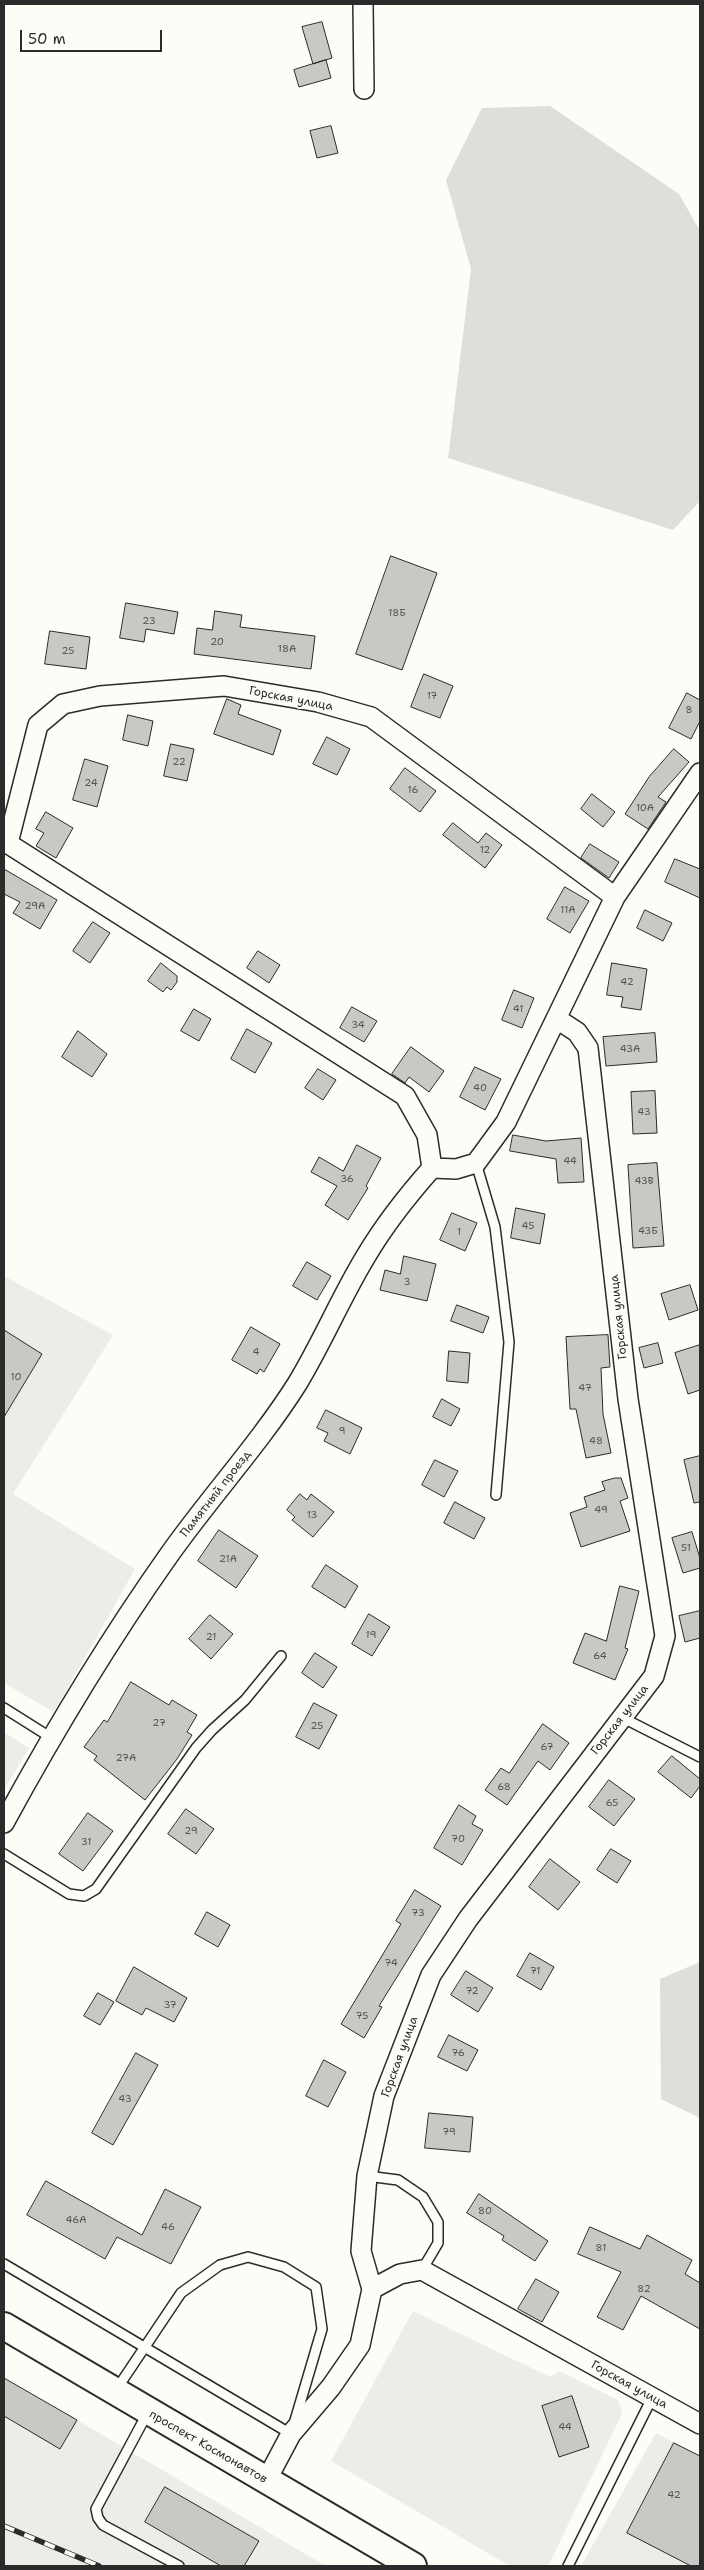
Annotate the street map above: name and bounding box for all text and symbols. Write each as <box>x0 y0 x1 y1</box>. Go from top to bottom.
scale bar <box>22 20 165 52</box>
text: 50 m <box>28 29 66 49</box>
house number: 18Б <box>388 607 406 619</box>
house number: 23 <box>142 615 156 627</box>
house number: 20 <box>210 636 224 648</box>
house number: 18А <box>278 643 296 655</box>
house number: 25 <box>62 645 74 657</box>
street label: Горская улица <box>248 684 334 714</box>
house number: 17 <box>427 690 437 702</box>
house number: 8 <box>686 704 692 716</box>
house number: 22 <box>172 756 186 768</box>
house number: 24 <box>84 777 98 789</box>
house number: 16 <box>408 784 418 796</box>
house number: 10А <box>636 802 654 814</box>
house number: 12 <box>480 844 490 856</box>
house number: 29А <box>25 900 45 912</box>
house number: 11А <box>560 904 576 916</box>
house number: 42 <box>620 976 634 988</box>
house number: 41 <box>513 1003 523 1015</box>
house number: 34 <box>351 1019 365 1031</box>
house number: 43А <box>620 1043 640 1055</box>
house number: 40 <box>473 1082 487 1094</box>
house number: 43 <box>637 1106 651 1118</box>
house number: 44 <box>563 1155 577 1167</box>
house number: 36 <box>340 1173 354 1185</box>
house number: 43В <box>634 1175 654 1187</box>
house number: 45 <box>522 1220 534 1232</box>
house number: 43Б <box>638 1225 658 1237</box>
house number: 1 <box>457 1226 461 1238</box>
street label: Горская улица <box>607 1274 631 1360</box>
house number: 3 <box>404 1276 410 1288</box>
house number: 4 <box>253 1346 259 1358</box>
house number: 10 <box>11 1371 21 1383</box>
house number: 47 <box>578 1382 592 1394</box>
house number: 9 <box>339 1425 345 1437</box>
house number: 48 <box>589 1435 603 1447</box>
street label: Памятный проезд <box>178 1448 254 1540</box>
house number: 49 <box>594 1504 608 1516</box>
house number: 13 <box>307 1509 317 1521</box>
house number: 51 <box>681 1542 691 1554</box>
house number: 21А <box>219 1553 237 1565</box>
house number: 19 <box>366 1629 376 1641</box>
house number: 21 <box>206 1631 216 1643</box>
house number: 64 <box>593 1650 607 1662</box>
street label: Горская улица <box>588 1682 652 1758</box>
house number: 27 <box>152 1717 166 1729</box>
house number: 25 <box>311 1720 323 1732</box>
house number: 67 <box>541 1741 553 1753</box>
house number: 27А <box>116 1752 136 1764</box>
house number: 68 <box>497 1781 511 1793</box>
house number: 65 <box>606 1797 618 1809</box>
house number: 29 <box>184 1825 198 1837</box>
house number: 70 <box>451 1833 465 1845</box>
house number: 31 <box>81 1836 91 1848</box>
house number: 73 <box>411 1907 425 1919</box>
house number: 74 <box>384 1957 398 1969</box>
house number: 71 <box>530 1965 540 1977</box>
house number: 72 <box>465 1985 479 1997</box>
house number: 37 <box>163 1999 177 2011</box>
house number: 75 <box>356 2010 368 2022</box>
street label: Горская улица <box>379 2015 421 2099</box>
house number: 76 <box>451 2047 465 2059</box>
house number: 43 <box>118 2093 132 2105</box>
house number: 79 <box>442 2126 456 2138</box>
house number: 80 <box>478 2205 492 2217</box>
house number: 46А <box>65 2214 87 2226</box>
house number: 46 <box>161 2221 175 2233</box>
house number: 81 <box>596 2242 606 2254</box>
house number: 82 <box>637 2283 651 2295</box>
street label: Горская улица <box>588 2358 670 2412</box>
street label: проспект Космонавтов <box>146 2407 270 2487</box>
house number: 44 <box>558 2421 572 2433</box>
house number: 42 <box>667 2489 681 2501</box>

